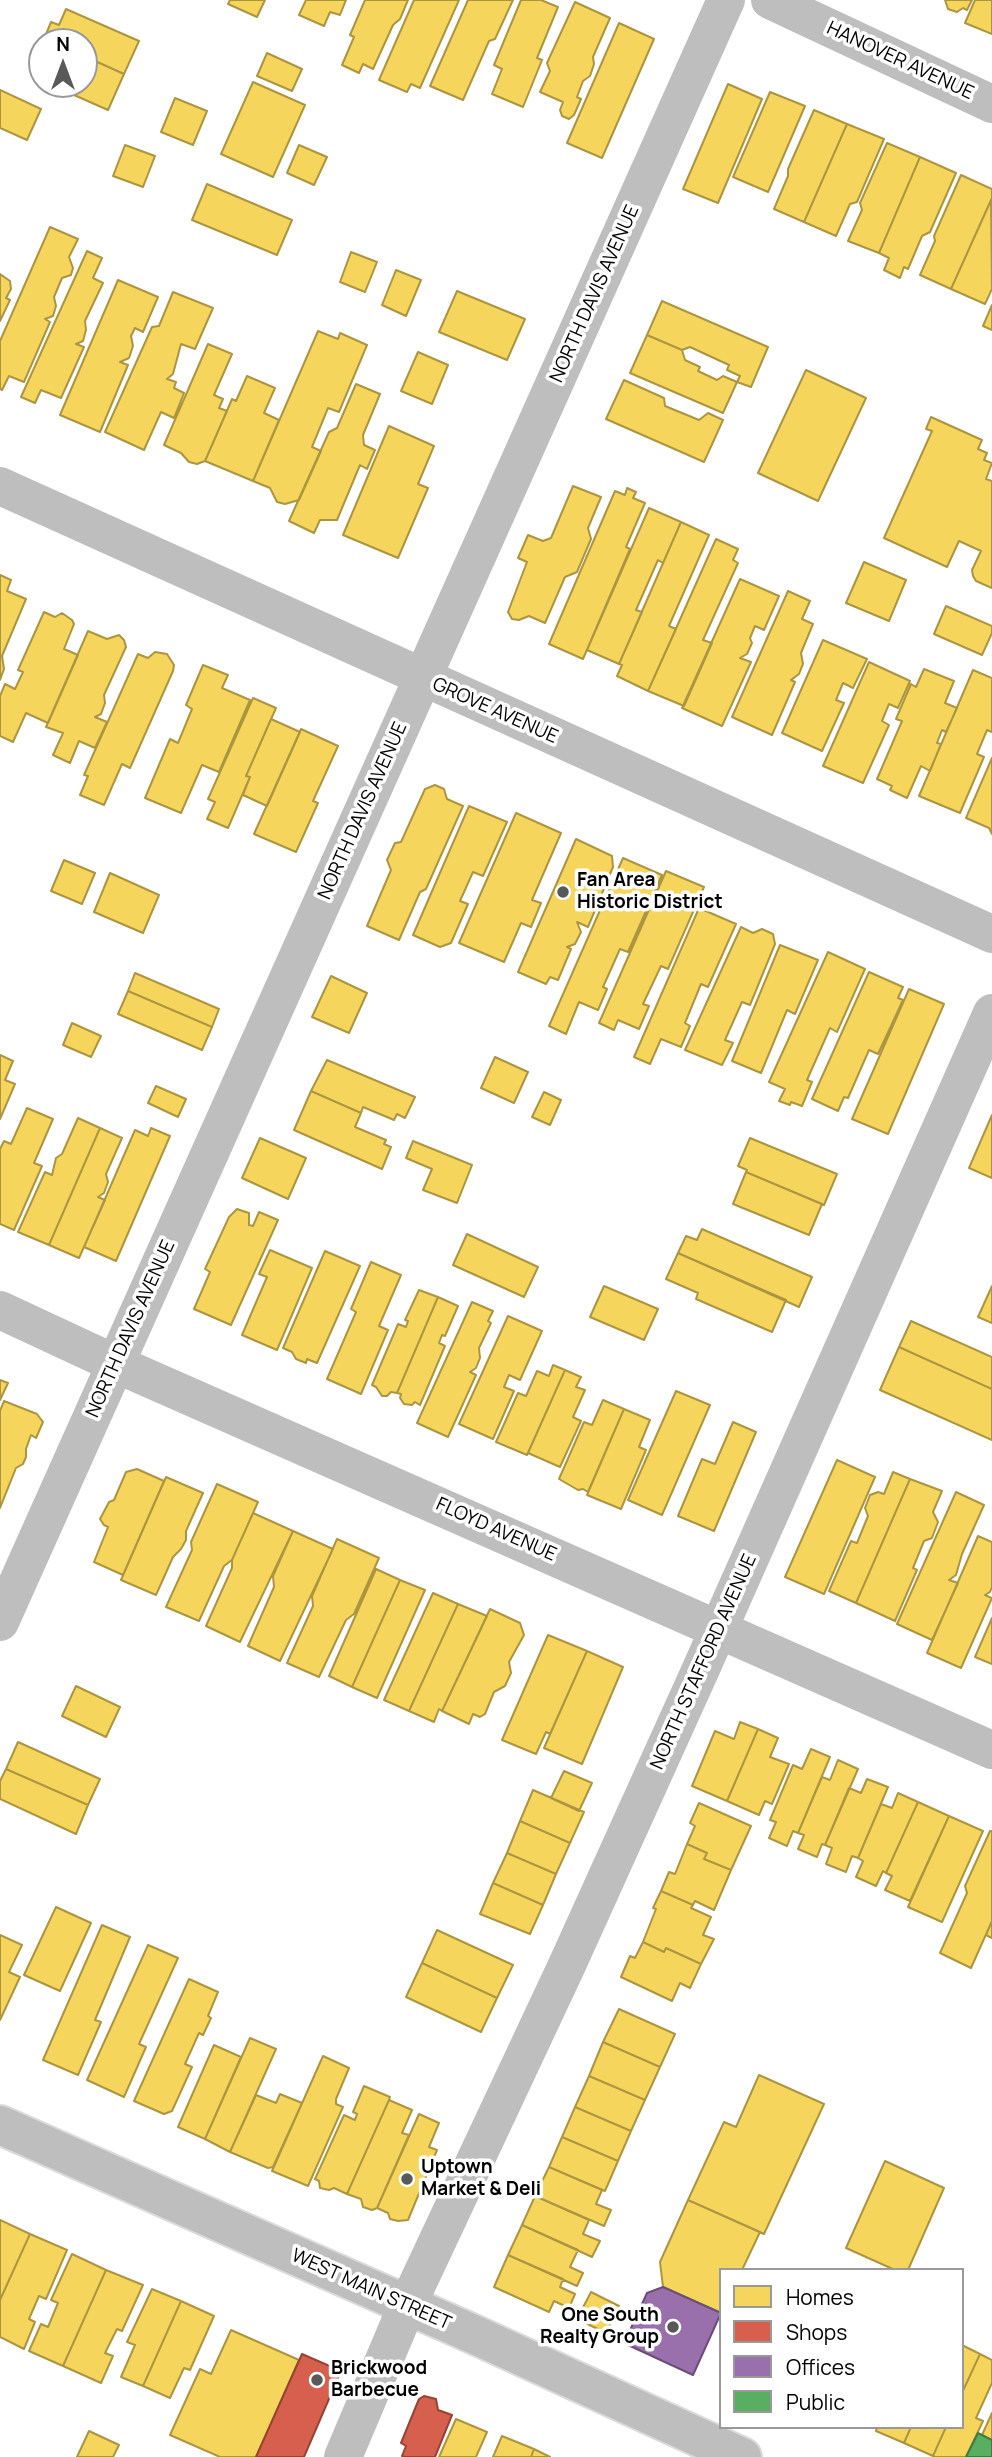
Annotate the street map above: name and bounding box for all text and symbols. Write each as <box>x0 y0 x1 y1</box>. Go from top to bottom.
street label: HANOVER AVENUE <box>823 17 977 105</box>
north arrow <box>28 28 98 98</box>
text: N <box>56 31 70 57</box>
street label: NORTH DAVIS AVENUE <box>546 202 644 386</box>
street label: GROVE AVENUE <box>429 673 561 749</box>
street label: NORTH DAVIS AVENUE <box>314 719 412 903</box>
place label: Fan Area Historic District <box>577 870 723 914</box>
marker: Fan Area Historic District <box>555 884 571 900</box>
street label: NORTH DAVIS AVENUE <box>82 1237 180 1421</box>
street label: FLOYD AVENUE <box>432 1493 560 1567</box>
street label: NORTH STAFFORD AVENUE <box>646 1551 762 1773</box>
place label: Uptown Market & Deli <box>421 2157 541 2201</box>
marker: Uptown Market & Deli <box>399 2171 415 2187</box>
street label: WEST MAIN STREET <box>288 2245 454 2335</box>
legend <box>719 2268 964 2429</box>
text: Homes <box>786 2283 854 2311</box>
place label: One South Realty Group <box>540 2305 659 2349</box>
text: Shops <box>786 2318 847 2346</box>
marker: One South Realty Group <box>665 2319 681 2335</box>
text: Offices <box>786 2353 855 2381</box>
place label: Brickwood Barbecue <box>331 2358 427 2402</box>
marker: Brickwood Barbecue <box>309 2372 325 2388</box>
text: Public <box>786 2388 845 2416</box>

